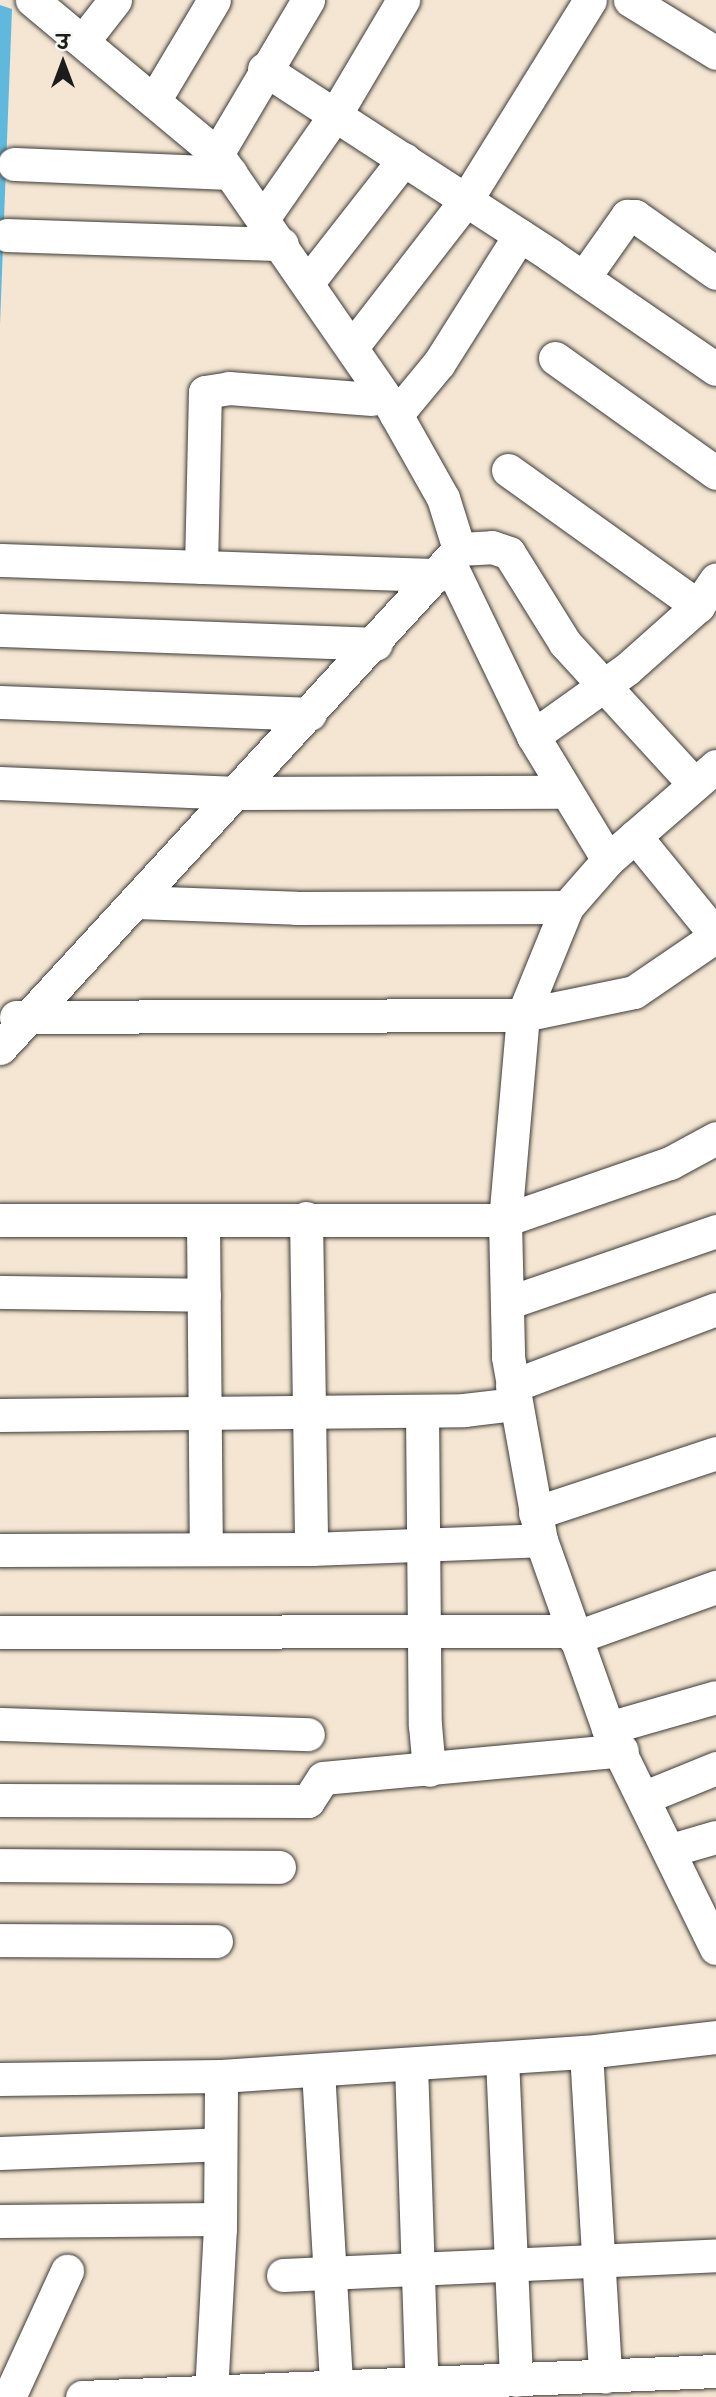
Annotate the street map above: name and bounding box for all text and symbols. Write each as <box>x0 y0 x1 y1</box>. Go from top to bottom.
north arrow <box>28 28 98 98</box>
text: उ <box>57 29 69 54</box>

